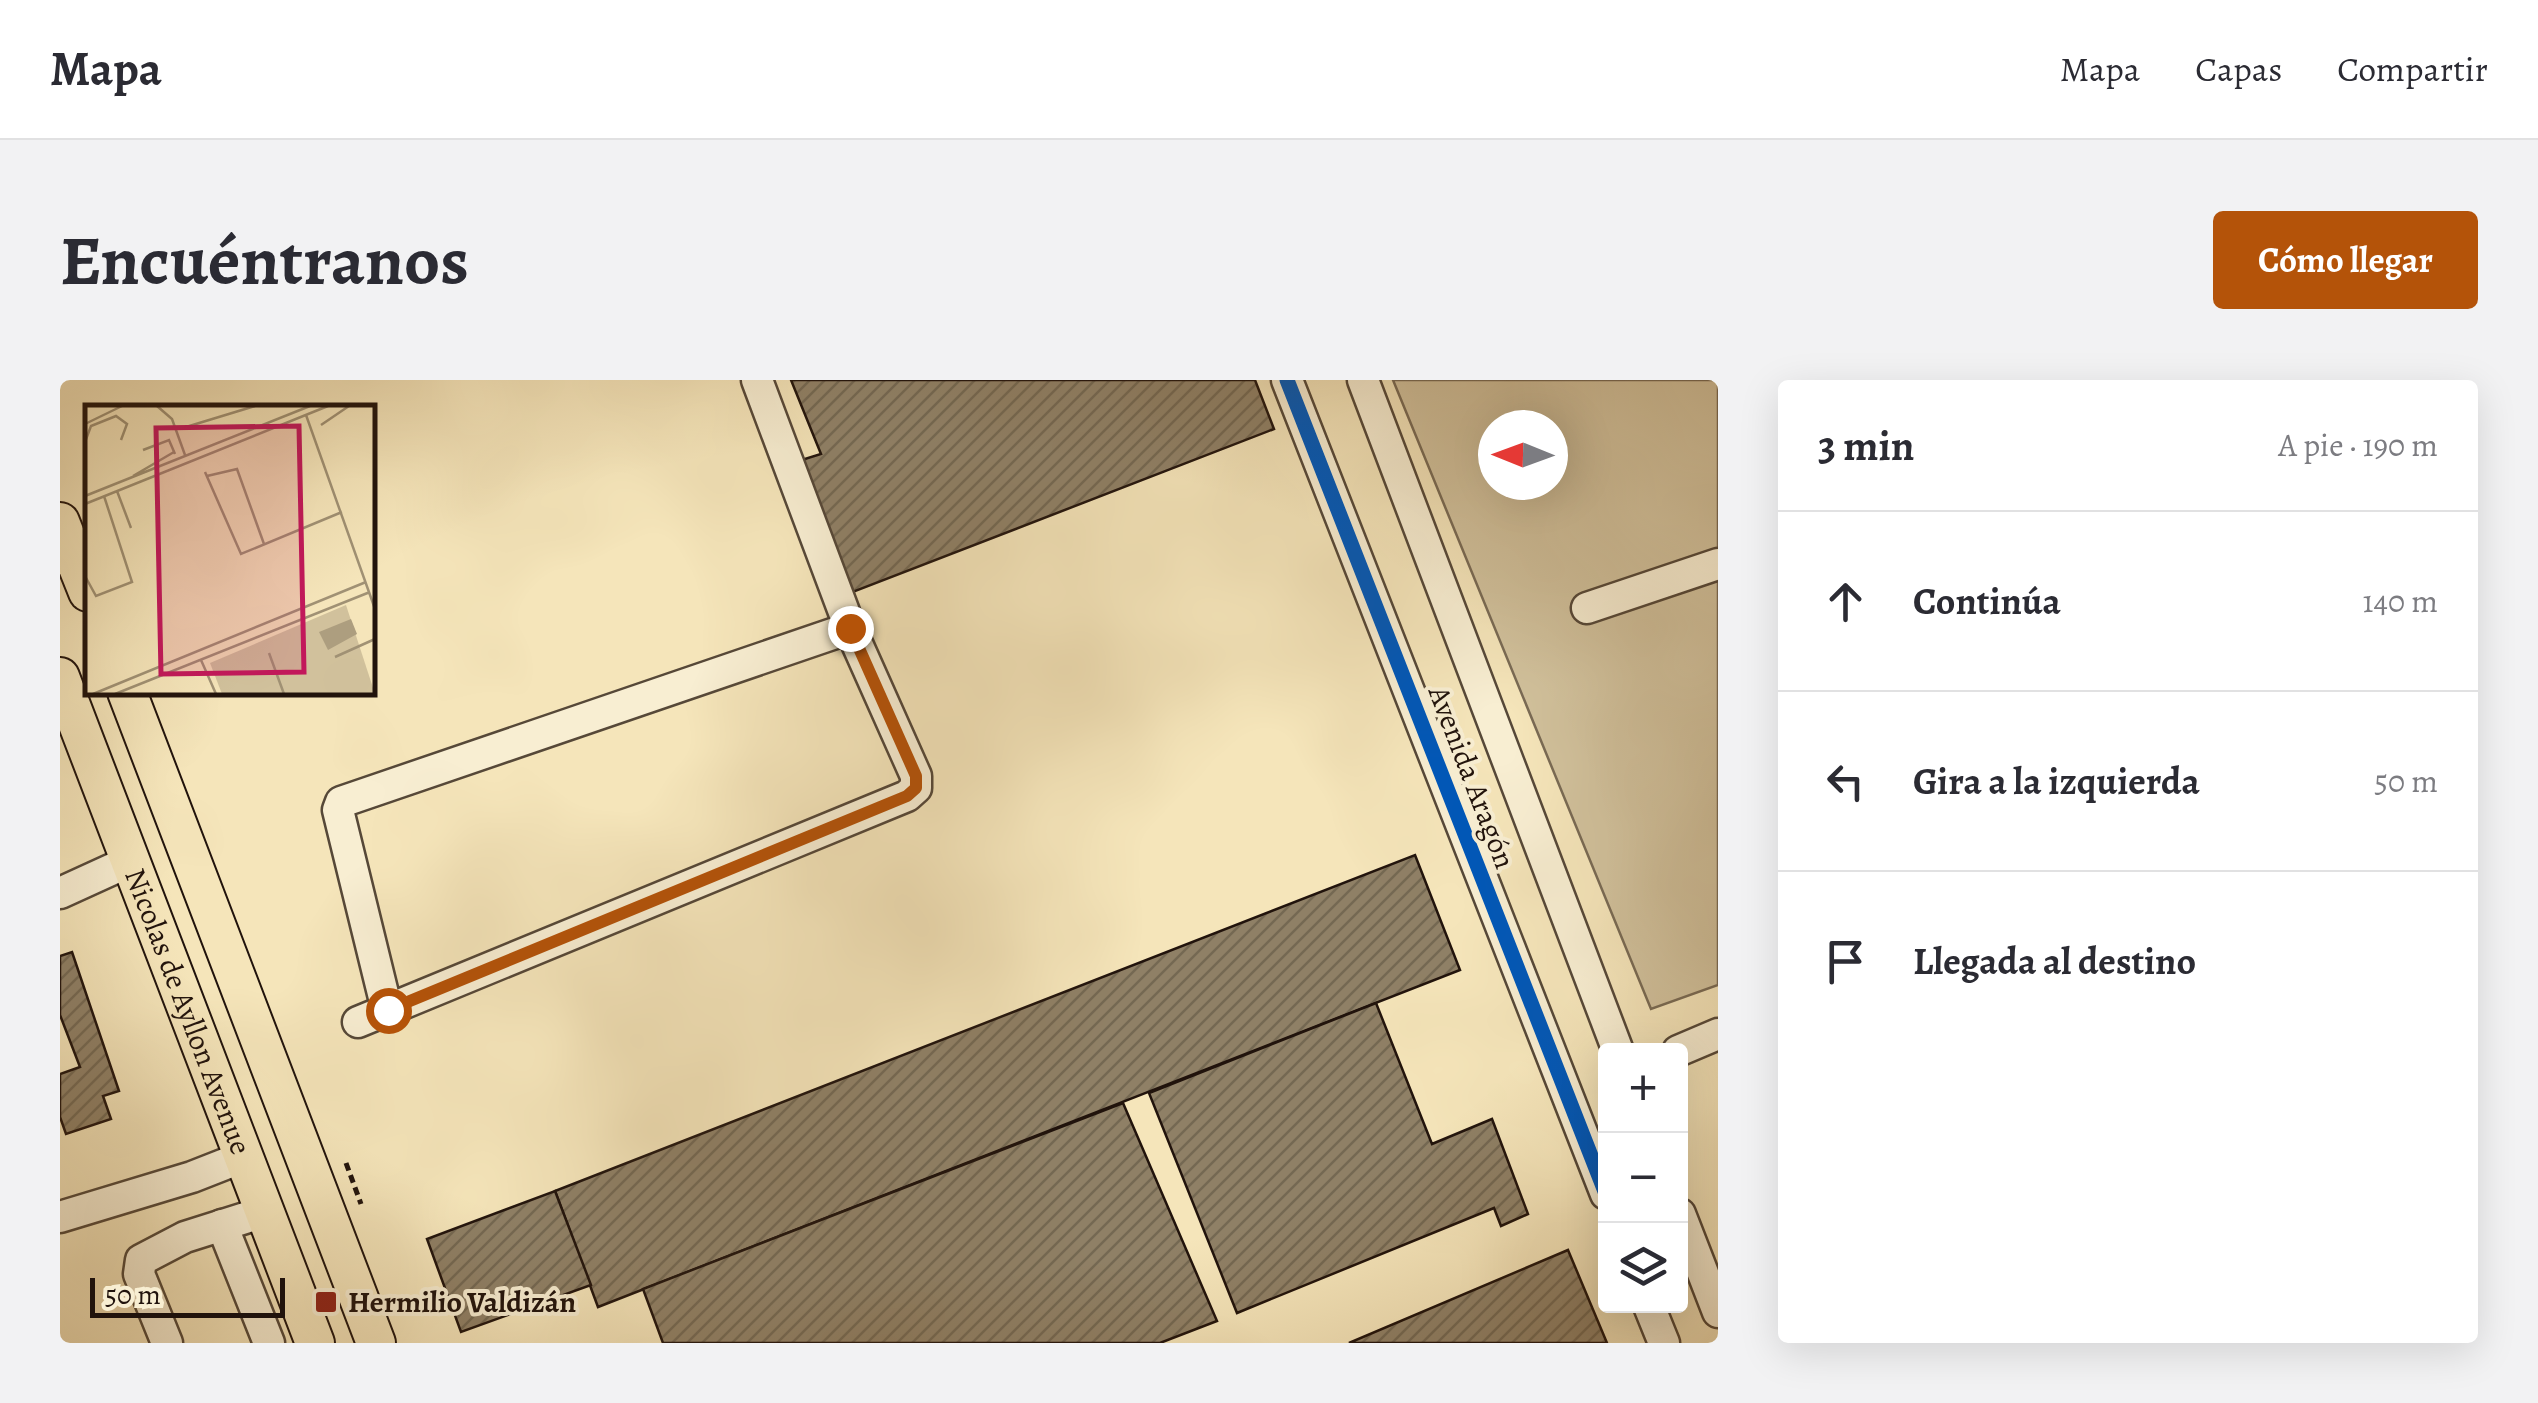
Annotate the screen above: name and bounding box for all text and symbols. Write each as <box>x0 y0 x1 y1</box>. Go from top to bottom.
text: Mapa <box>50 36 162 102</box>
text: Mapa <box>2060 45 2140 93</box>
text: Capas <box>2195 45 2282 93</box>
text: Compartir <box>2337 45 2488 93</box>
button: Cómo llegar <box>2213 211 2478 309</box>
text: Encuéntranos <box>60 213 469 308</box>
inset map <box>85 405 375 695</box>
north arrow <box>1478 410 1568 500</box>
text: 3 min <box>1818 417 1914 474</box>
text: A pie · 190 m <box>2278 423 2438 467</box>
icon: ahead <box>1818 574 1873 629</box>
text: Continúa <box>1913 575 2061 627</box>
text: 140 m <box>2363 579 2438 623</box>
route end <box>828 606 874 652</box>
street label: Avenida Aragón <box>1418 679 1525 874</box>
icon: left <box>1818 754 1873 809</box>
text: Gira a la izquierda <box>1913 755 2200 807</box>
text: 50 m <box>2374 759 2438 803</box>
street label: Nicolas de Ayllon Avenue <box>115 862 261 1160</box>
icon: arrive <box>1818 934 1873 989</box>
text: Llegada al destino <box>1913 935 2196 987</box>
route start <box>366 988 412 1034</box>
map controls <box>1598 1043 1688 1313</box>
button: + <box>1598 1043 1688 1133</box>
button: − <box>1598 1133 1688 1223</box>
button: layers <box>1598 1223 1688 1313</box>
scale bar <box>90 1273 285 1318</box>
text: 50 m <box>105 1276 161 1314</box>
place label: Hermilio Valdizán <box>348 1282 576 1322</box>
marker: Hermilio Valdizán <box>313 1289 339 1315</box>

